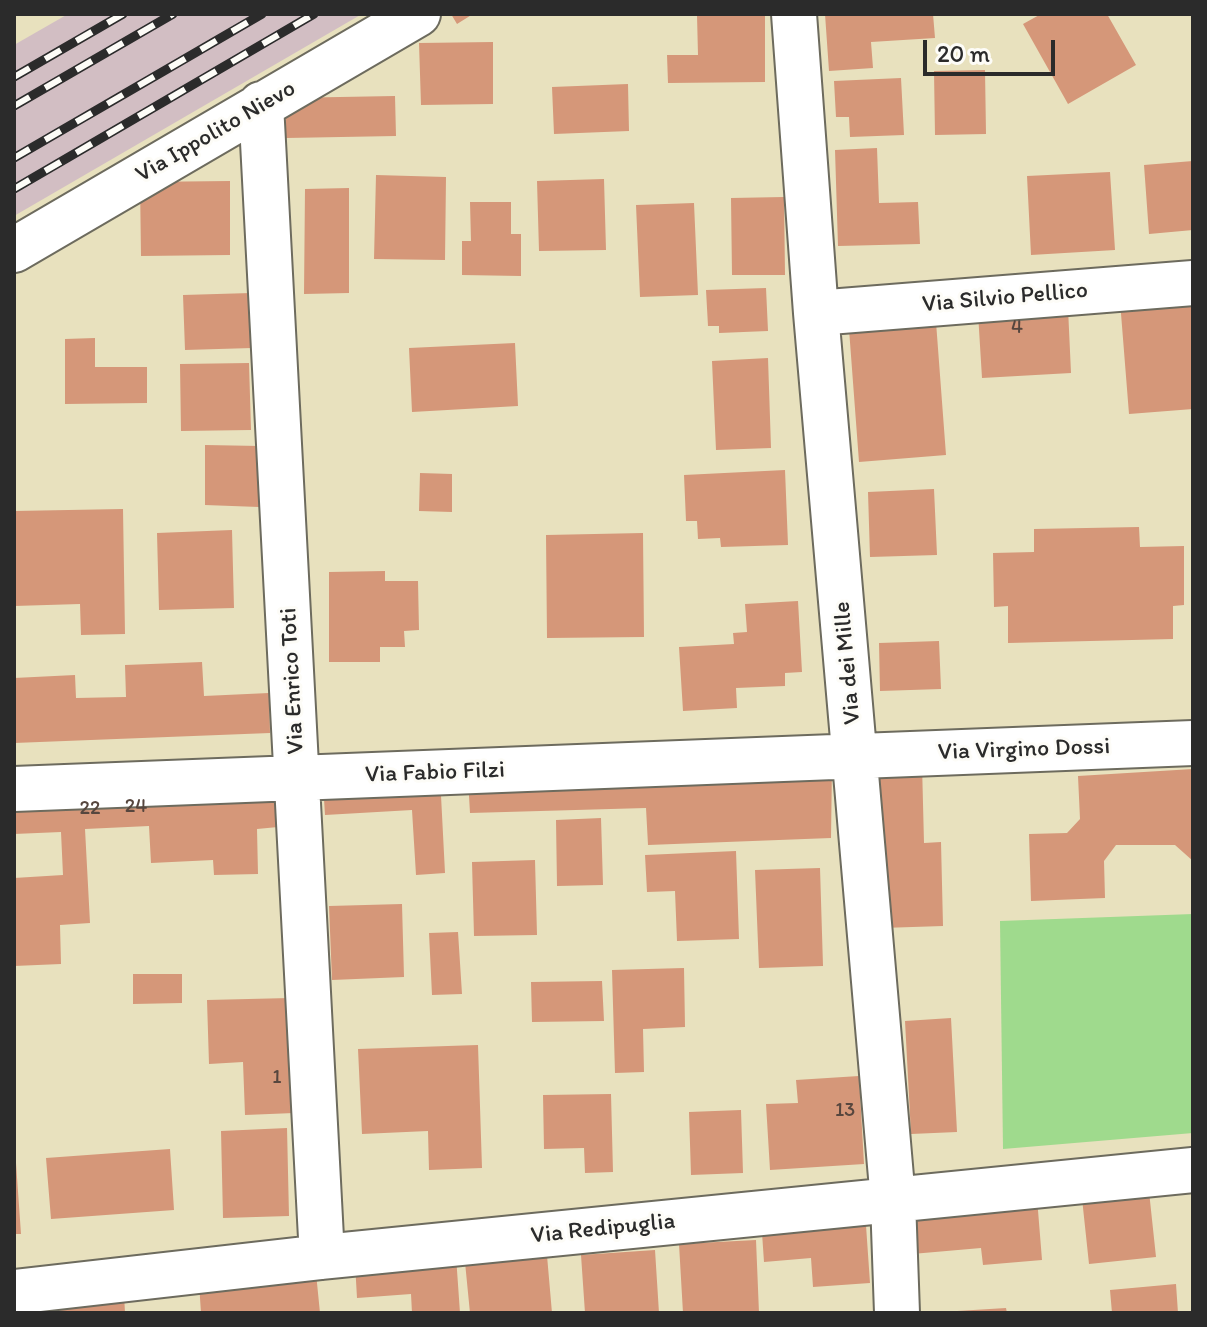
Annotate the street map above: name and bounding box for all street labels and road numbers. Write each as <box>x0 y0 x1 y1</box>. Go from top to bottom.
street label: Via Ippolito Nievo <box>131 75 301 189</box>
street label: Via Silvio Pellico <box>921 276 1089 320</box>
street label: Via dei Mille <box>828 600 868 726</box>
street label: Via Enrico Toti <box>275 607 311 755</box>
street label: Via Virgino Dossi <box>937 733 1111 767</box>
street label: Via Fabio Filzi <box>365 756 505 790</box>
street label: Via Redipuglia <box>529 1207 677 1251</box>

